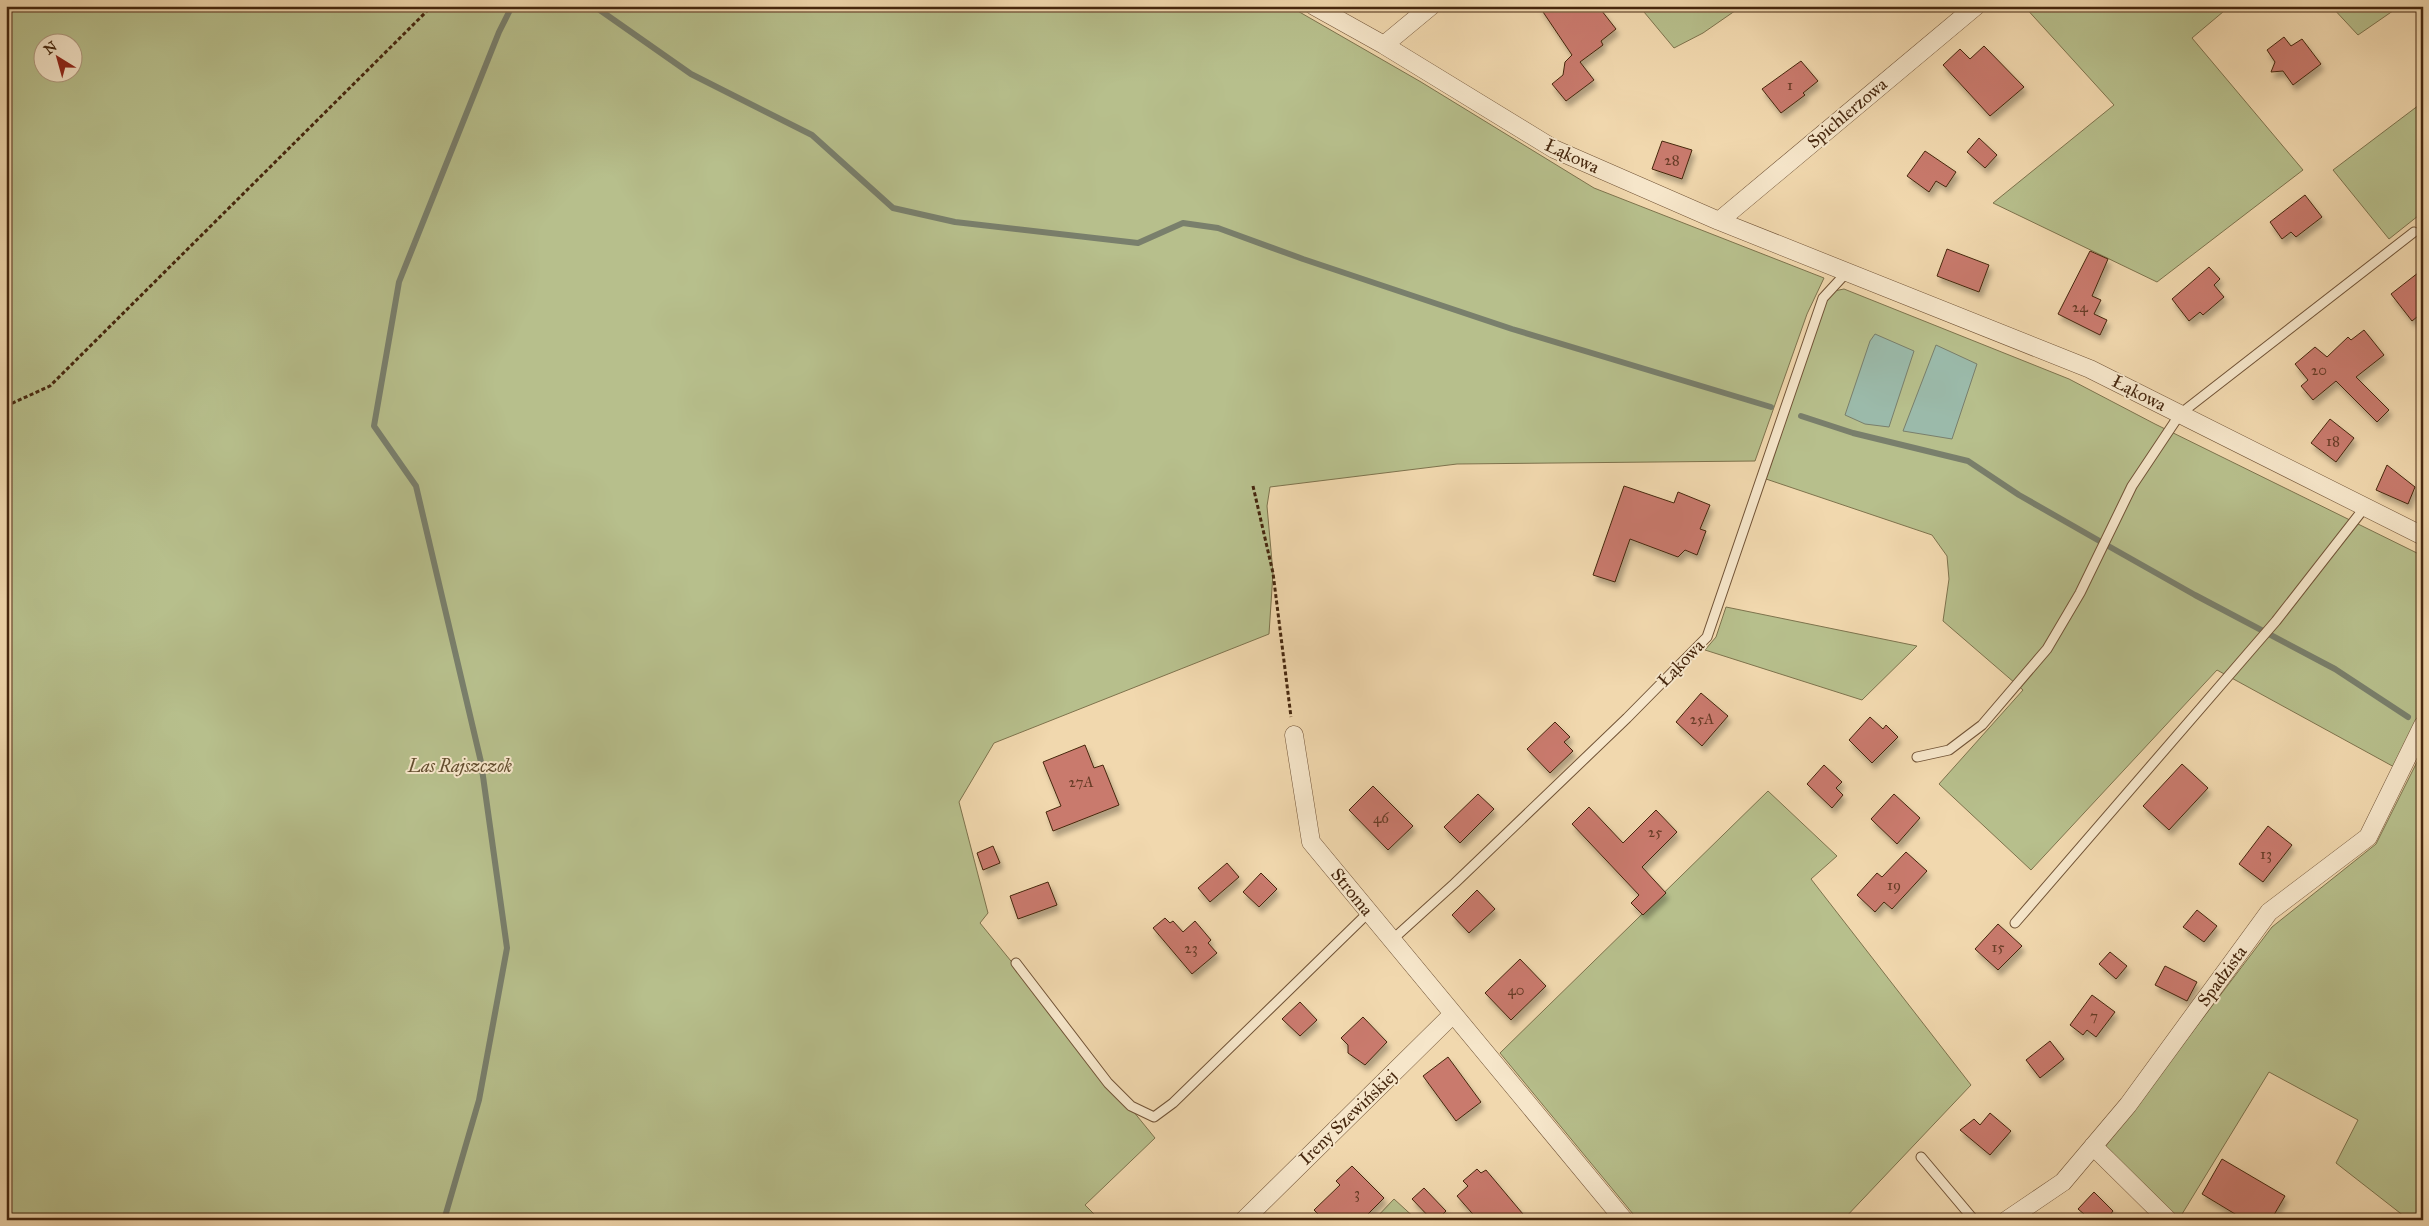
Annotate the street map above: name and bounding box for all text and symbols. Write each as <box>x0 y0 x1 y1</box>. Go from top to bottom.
north arrow <box>32 32 82 82</box>
text: N <box>41 38 60 58</box>
street label: Spichlerzowa <box>1803 73 1892 153</box>
house number: 1 <box>1787 76 1793 94</box>
street label: Łąkowa <box>1541 134 1603 178</box>
house number: 28 <box>1664 151 1680 169</box>
house number: 24 <box>2072 298 2089 316</box>
house number: 20 <box>2311 361 2327 379</box>
street label: Łąkowa <box>2108 370 2170 416</box>
house number: 18 <box>2326 432 2340 450</box>
street label: Łąkowa <box>1653 634 1709 691</box>
house number: 25A <box>1690 710 1714 728</box>
park label: Las Rajszczok <box>407 755 512 777</box>
house number: 27A <box>1068 773 1094 791</box>
house number: 46 <box>1373 809 1390 827</box>
house number: 25 <box>1648 823 1662 841</box>
house number: 13 <box>2260 845 2272 863</box>
street label: Stroma <box>1326 864 1378 921</box>
house number: 19 <box>1887 876 1901 894</box>
house number: 15 <box>1992 938 2004 956</box>
house number: 23 <box>1184 939 1198 957</box>
street label: Spadzista <box>2193 941 2252 1011</box>
house number: 40 <box>1507 981 1525 999</box>
house number: 7 <box>2090 1007 2098 1025</box>
street label: Ireny Szewińskiej <box>1294 1065 1402 1169</box>
house number: 3 <box>1354 1184 1360 1202</box>

